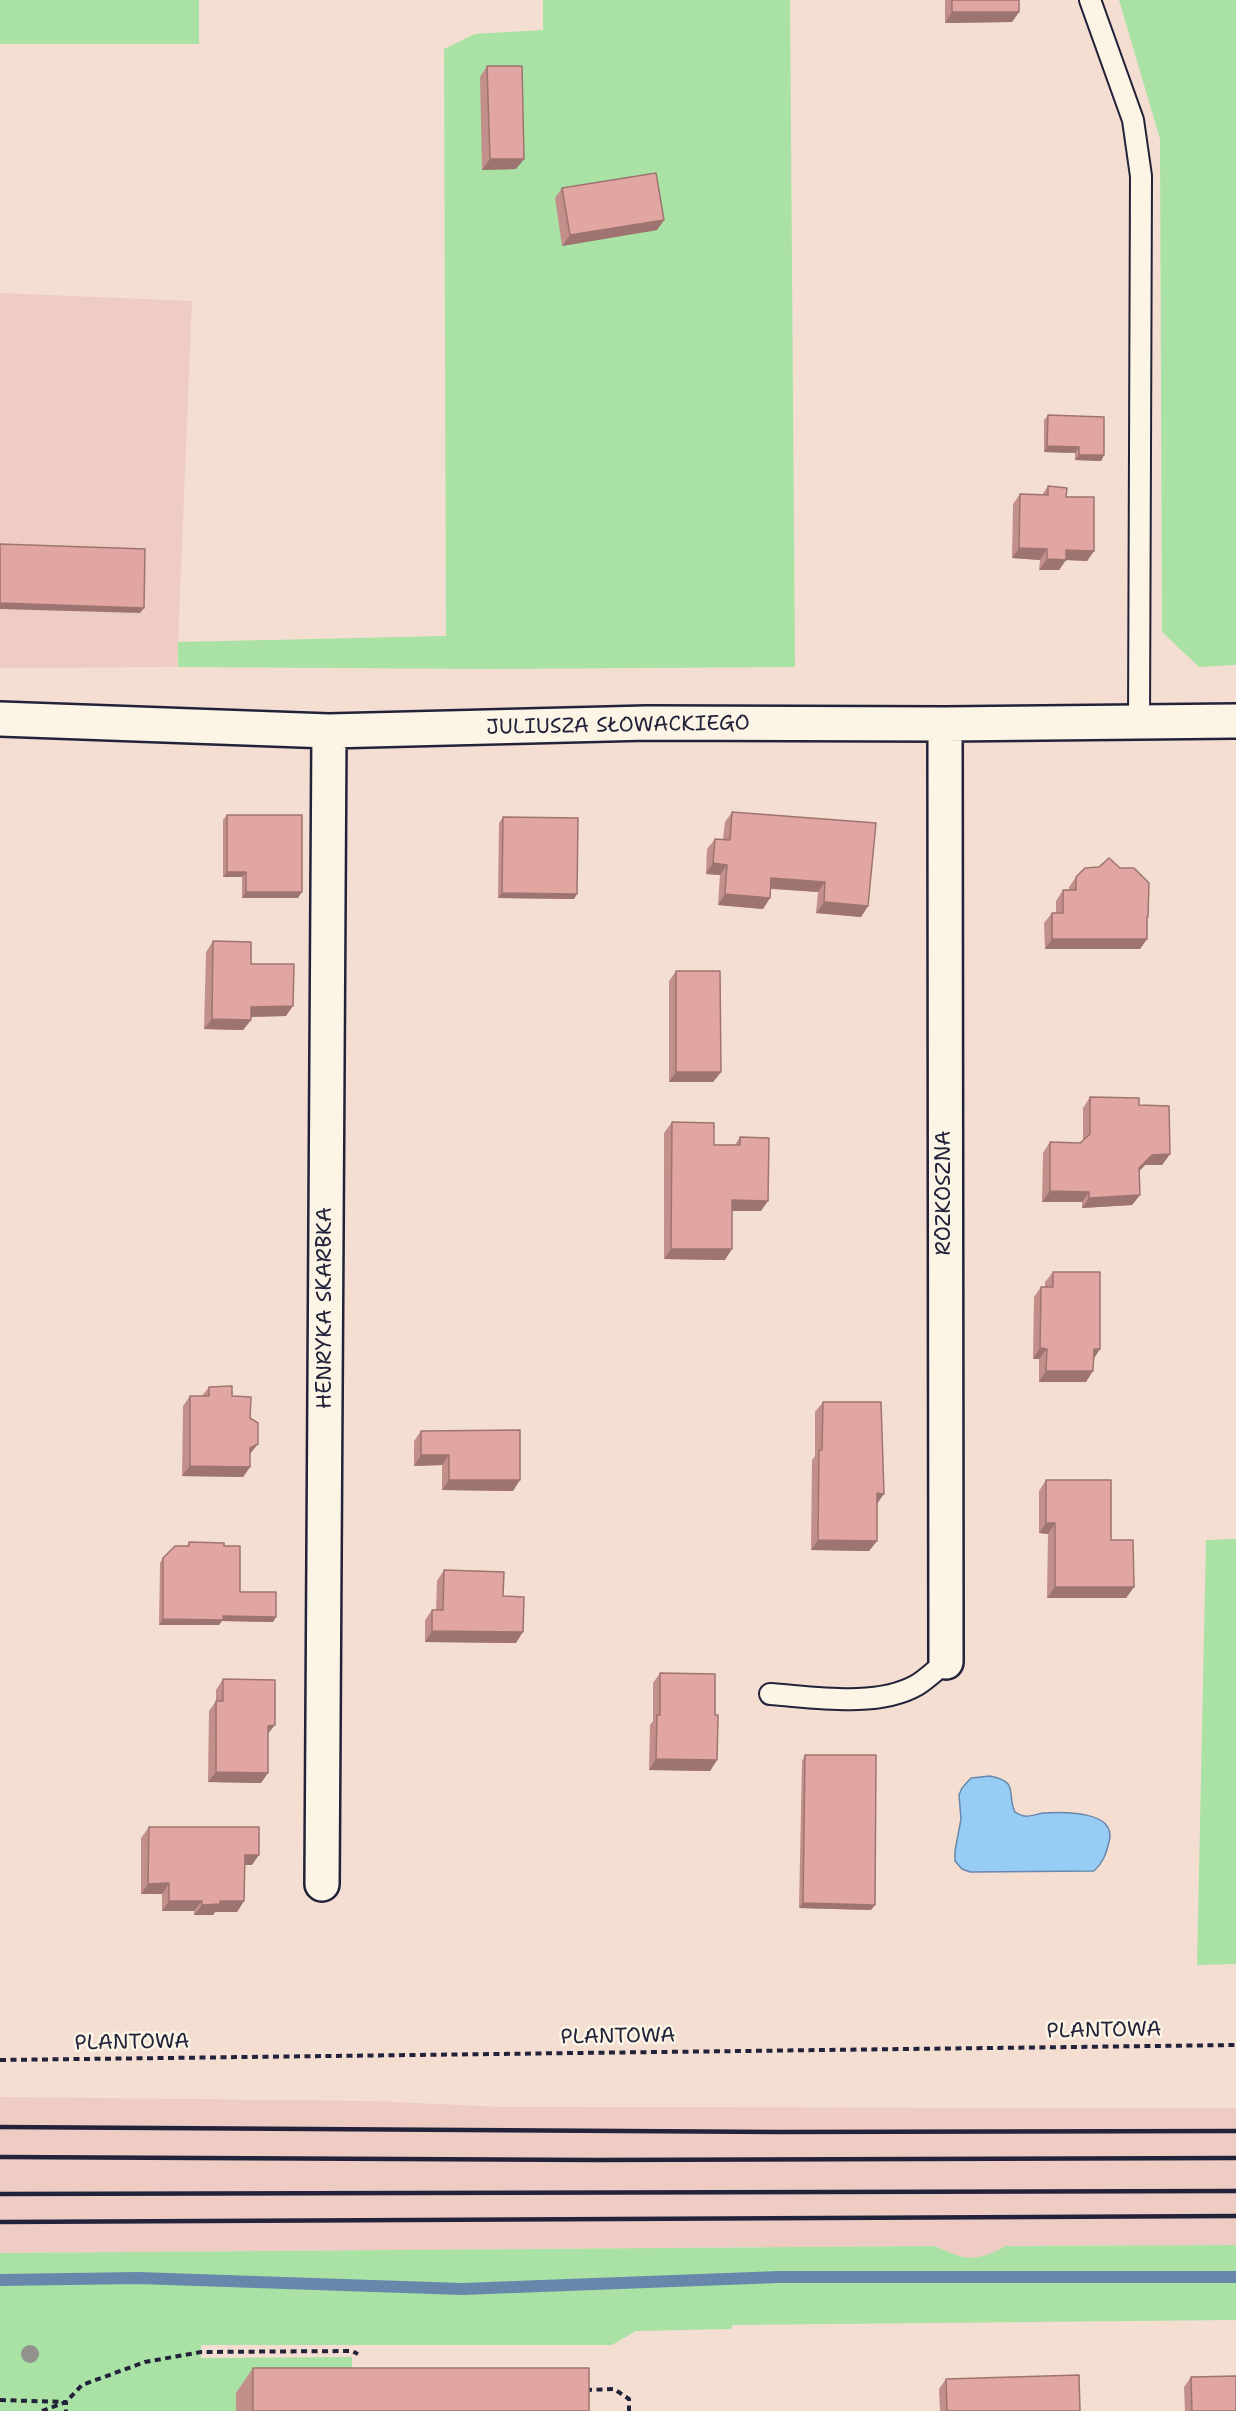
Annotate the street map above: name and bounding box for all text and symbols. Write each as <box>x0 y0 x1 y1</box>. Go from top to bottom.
street label: JULIUSZA SŁOWACKIEGO <box>486 711 750 741</box>
street label: ROZKOSZNA <box>932 1130 958 1256</box>
street label: HENRYKA SKARBKA <box>313 1207 339 1409</box>
street label: PLANTOWA <box>1046 2017 1162 2045</box>
street label: PLANTOWA <box>560 2023 676 2051</box>
street label: PLANTOWA <box>74 2029 190 2057</box>

